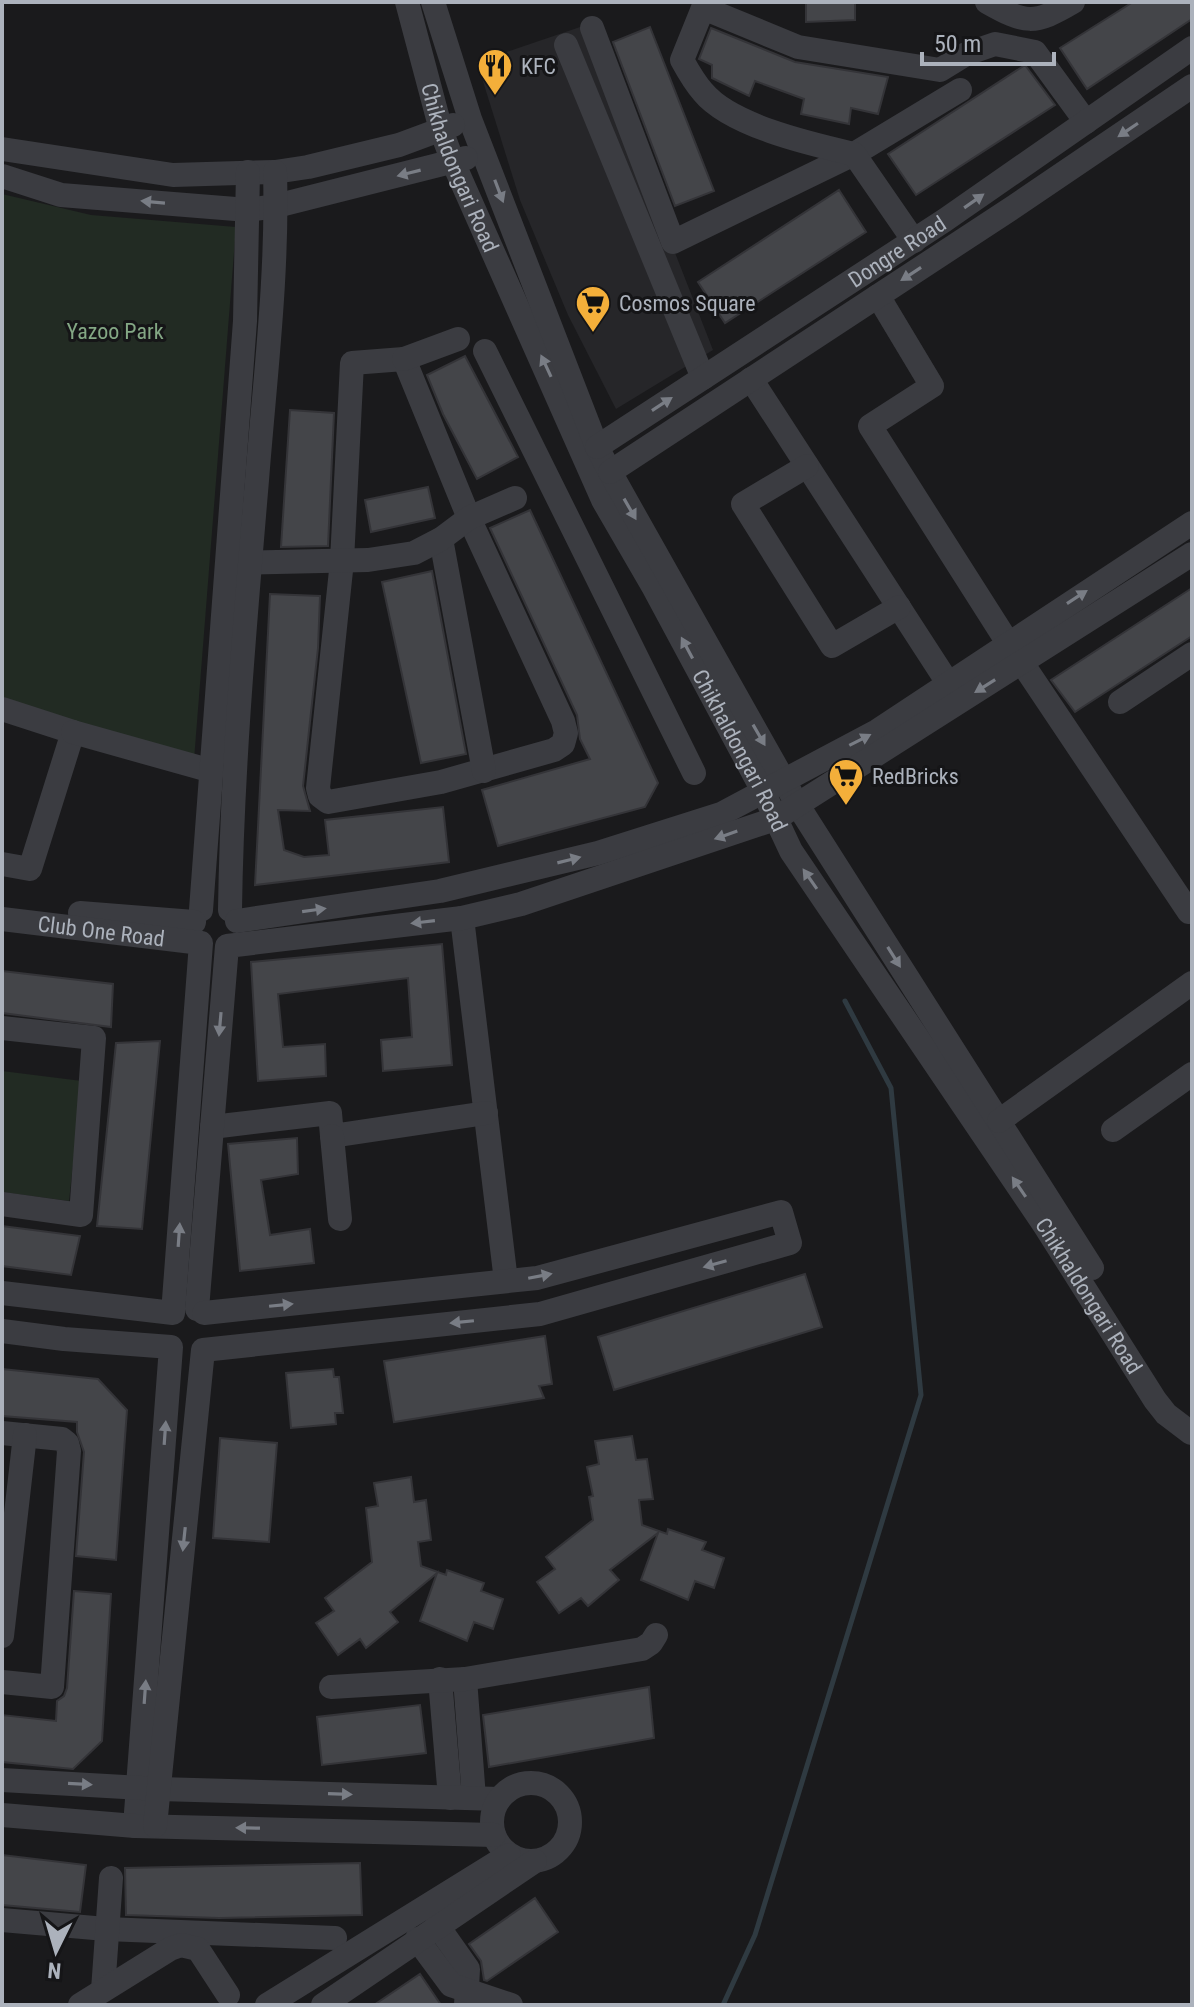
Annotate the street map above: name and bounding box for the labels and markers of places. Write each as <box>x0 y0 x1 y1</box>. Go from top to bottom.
restaurant icon: KFC <box>476 47 514 97</box>
place label: KFC <box>521 54 556 79</box>
supermarket icon: Cosmos Square <box>574 284 612 334</box>
place label: Cosmos Square <box>619 291 756 316</box>
supermarket icon: RedBricks <box>827 757 865 807</box>
place label: RedBricks <box>872 764 959 789</box>

